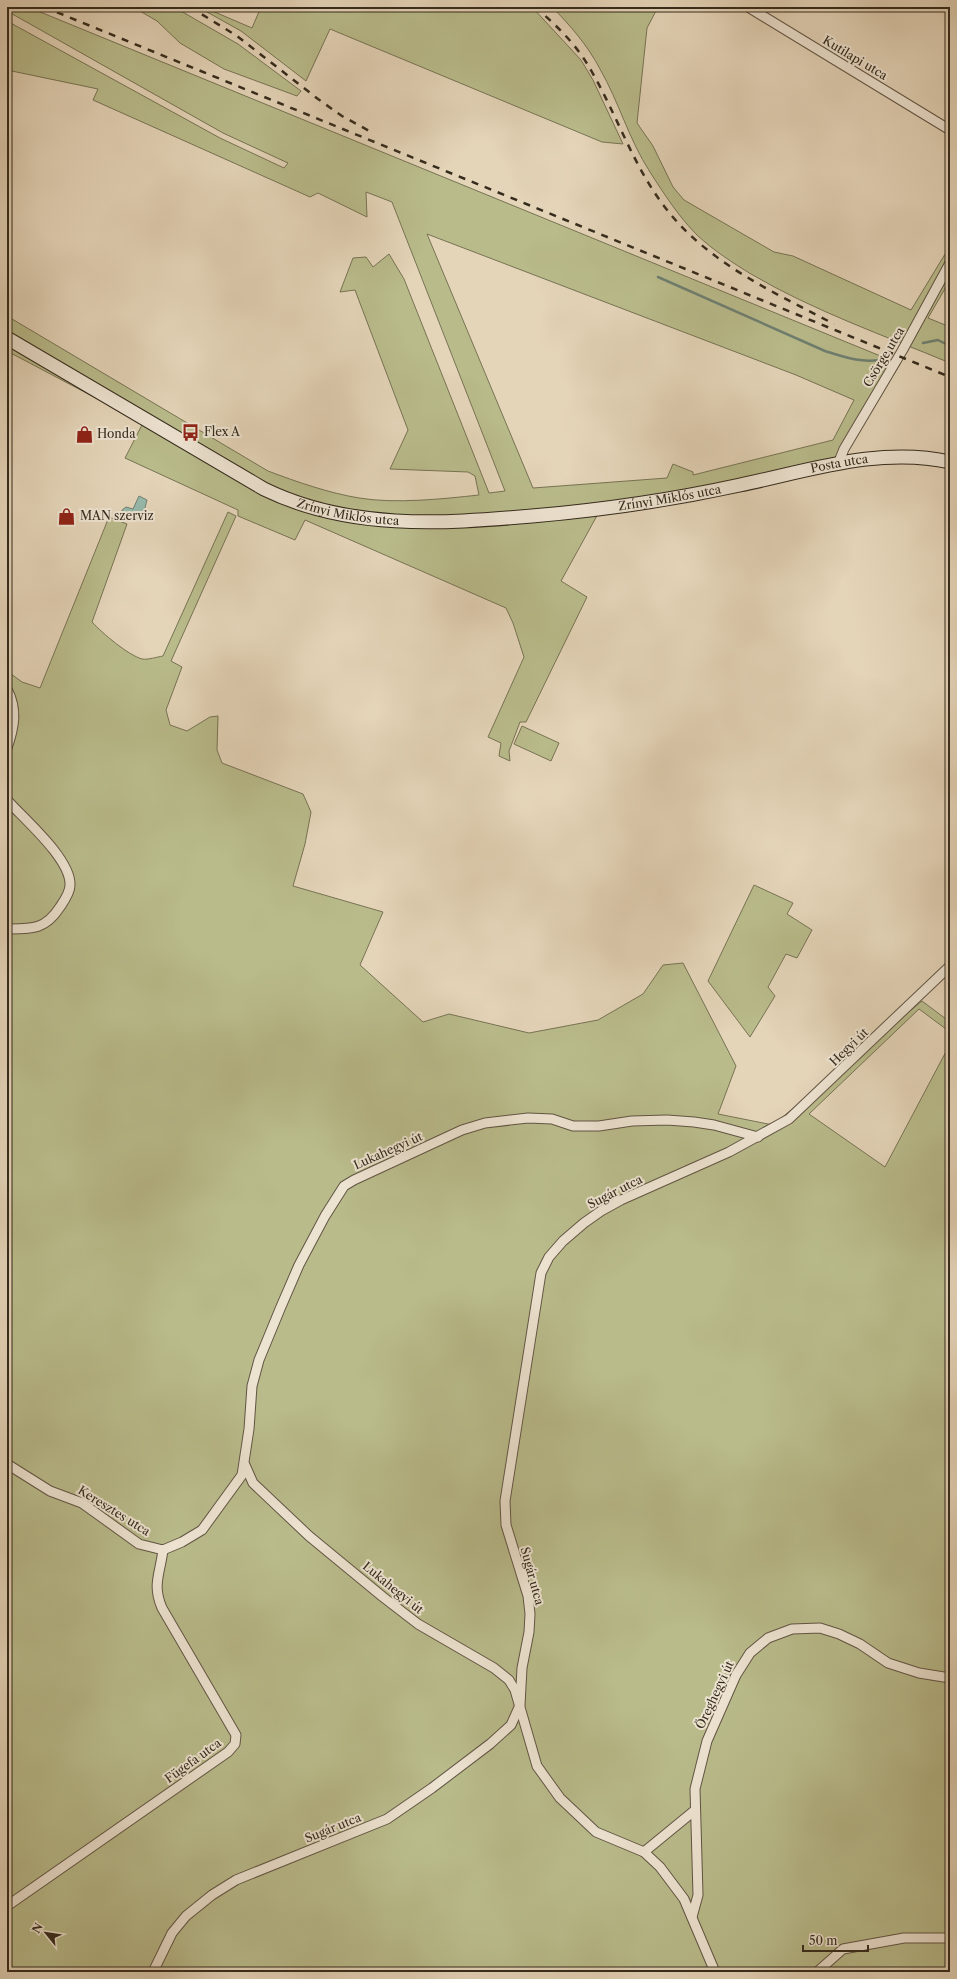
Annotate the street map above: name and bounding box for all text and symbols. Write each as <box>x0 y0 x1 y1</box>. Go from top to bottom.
street label: Kutilapi utca <box>820 32 891 83</box>
street label: Csörge utca <box>860 323 908 389</box>
bus stop icon: Flex A <box>181 422 201 442</box>
shop icon: Honda <box>74 424 94 444</box>
place label: Flex A <box>204 424 241 439</box>
place label: Honda <box>97 426 136 441</box>
street label: Posta utca <box>809 451 869 476</box>
street label: Zrínyi Miklós utca <box>617 481 723 513</box>
street label: Zrínyi Miklós utca <box>295 495 400 528</box>
shop icon: MAN szerviz <box>57 506 77 526</box>
place label: MAN szerviz <box>80 508 154 523</box>
street label: Hegyi út <box>826 1024 872 1069</box>
street label: Lukahegyi út <box>351 1128 425 1172</box>
street label: Sugár utca <box>585 1171 645 1212</box>
street label: Keresztes utca <box>75 1482 154 1539</box>
street label: Sugár utca <box>518 1545 548 1607</box>
street label: Lukahegyi út <box>360 1559 427 1617</box>
street label: Öreghegyi út <box>691 1657 737 1731</box>
street label: Fügefa utca <box>162 1735 224 1786</box>
street label: Sugár utca <box>302 1809 364 1846</box>
north arrow <box>26 1913 66 1953</box>
text: N <box>29 1920 46 1936</box>
scale bar <box>803 1927 868 1953</box>
text: 50 m <box>809 1933 838 1948</box>

